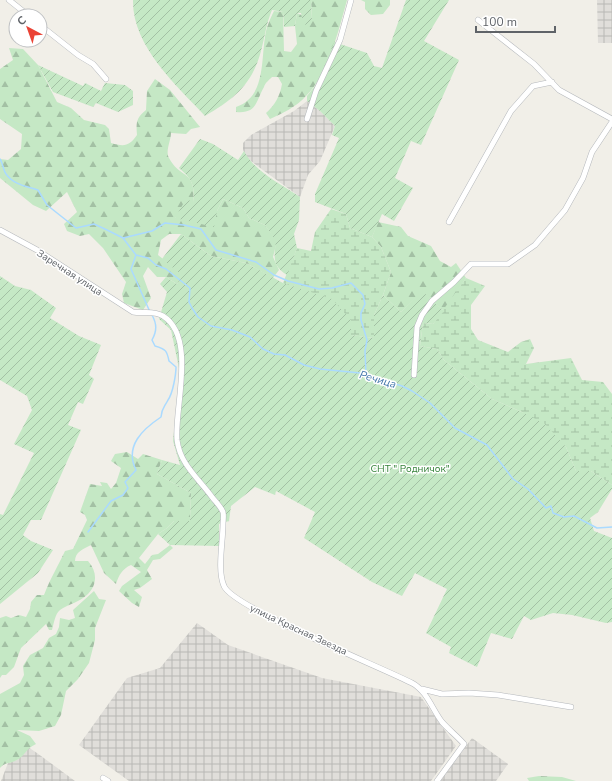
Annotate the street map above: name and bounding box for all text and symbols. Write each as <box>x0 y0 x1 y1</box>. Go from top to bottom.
north arrow <box>8 8 48 48</box>
scale bar <box>476 8 555 34</box>
text: С <box>14 12 30 29</box>
text: 100 m <box>482 14 517 30</box>
street label: Заречная улица <box>34 246 105 299</box>
water label: Речица <box>358 367 398 392</box>
park label: СНТ " Родничок" <box>370 462 450 476</box>
street label: улица Красная Звезда <box>248 601 349 659</box>

